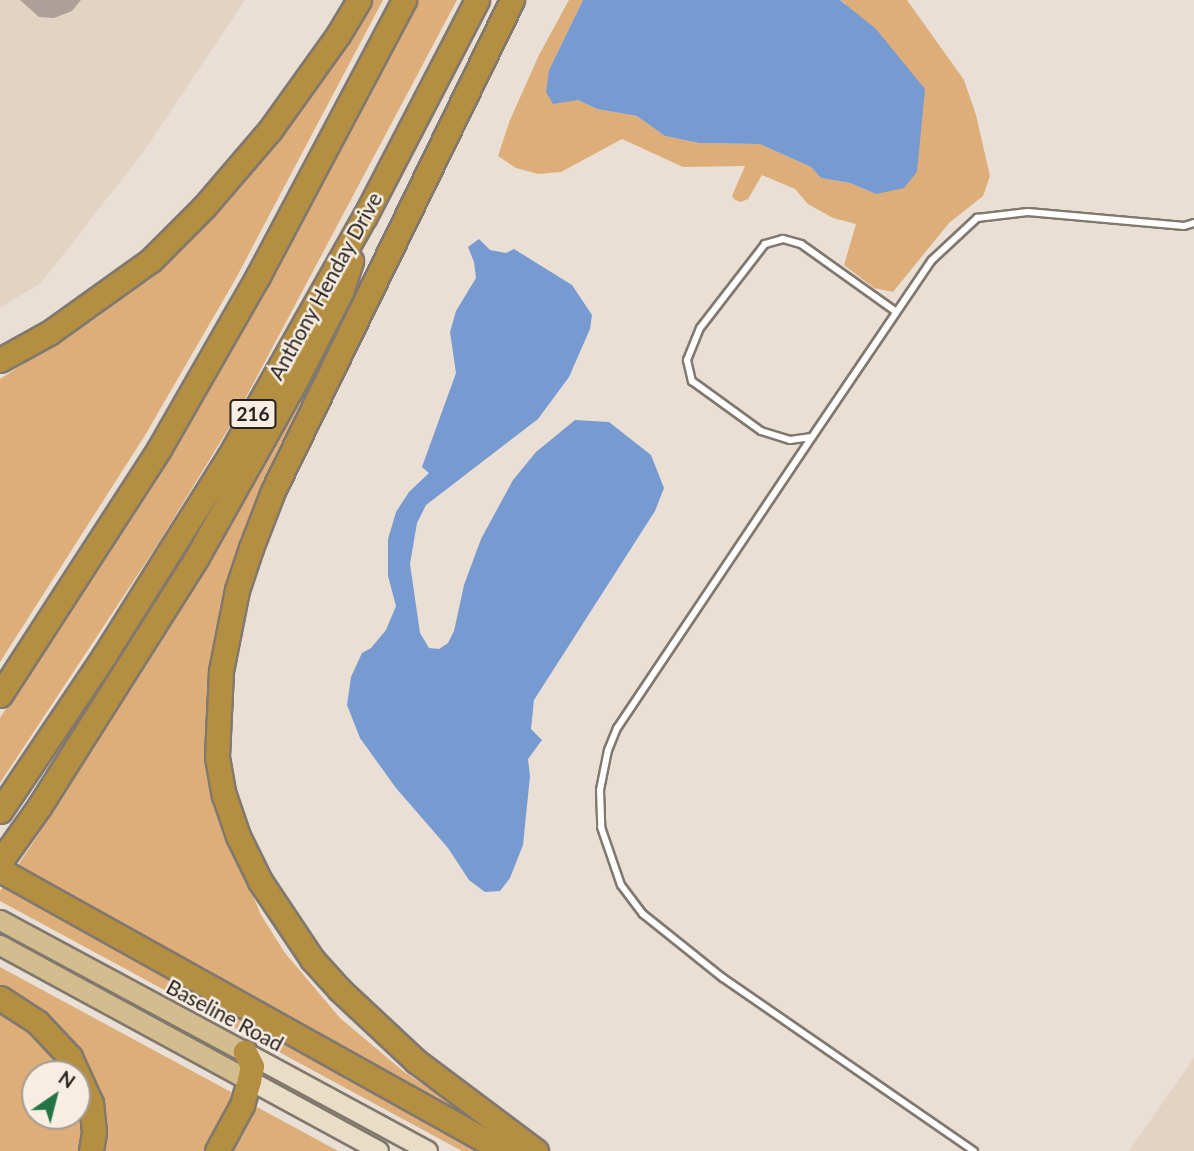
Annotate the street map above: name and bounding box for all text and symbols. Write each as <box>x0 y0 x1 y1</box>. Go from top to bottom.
street label: Anthony Henday Drive <box>263 187 387 385</box>
road number: 216 <box>229 398 278 430</box>
street label: Baseline Road <box>162 974 288 1056</box>
north arrow <box>21 1060 91 1130</box>
text: N <box>55 1065 80 1093</box>

